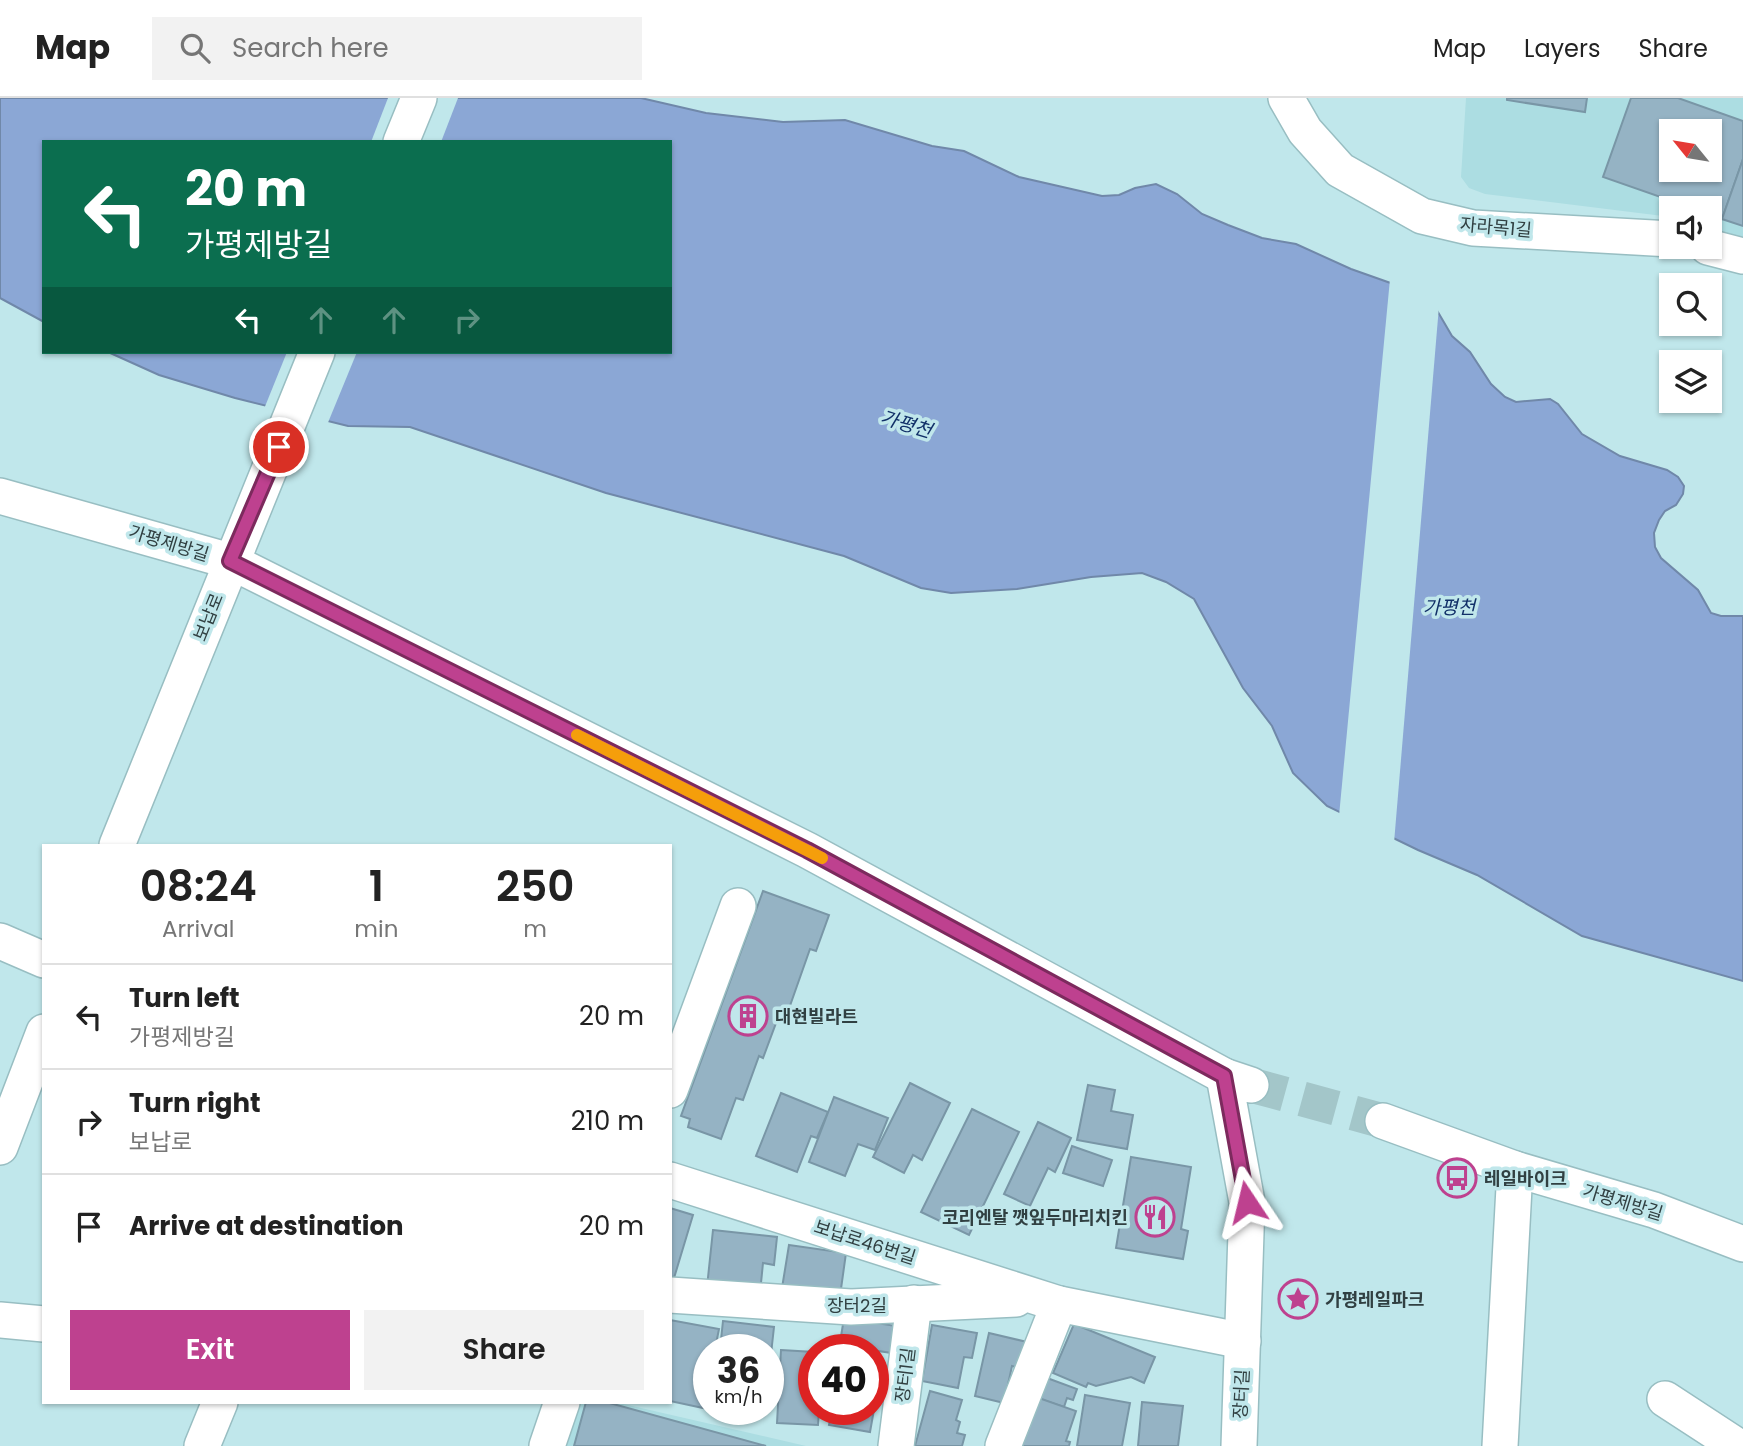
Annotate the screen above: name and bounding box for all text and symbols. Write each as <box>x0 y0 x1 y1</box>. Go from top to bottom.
search box <box>152 17 642 80</box>
text: Map <box>35 24 110 71</box>
icon: search <box>176 29 214 67</box>
text: Search here <box>232 30 389 66</box>
text: Map <box>1433 32 1486 65</box>
text: Layers <box>1524 32 1600 65</box>
text: Share <box>1638 32 1708 65</box>
north arrow <box>1659 119 1722 182</box>
map controls <box>1659 119 1722 413</box>
text: 20 m <box>185 155 307 223</box>
icon: left <box>70 168 161 259</box>
button: sound <box>1659 196 1722 259</box>
street label: 자라목1길 <box>1459 211 1533 243</box>
text: 가평제방길 <box>185 222 332 267</box>
button: search <box>1659 273 1722 336</box>
icon: left <box>229 301 267 339</box>
icon: ahead <box>302 301 340 339</box>
icon: ahead <box>375 301 413 339</box>
icon: right <box>448 301 486 339</box>
button: layers <box>1659 350 1722 413</box>
water label: 가평천 <box>877 403 936 445</box>
pin <box>249 417 309 477</box>
icon: arrive <box>260 428 298 466</box>
street label: 가평제방길 <box>126 519 212 567</box>
street label: 보납로 <box>187 589 229 645</box>
water label: 가평천 <box>1423 594 1477 621</box>
text: 08:24 <box>140 857 257 916</box>
text: 1 <box>369 857 384 916</box>
text: 250 <box>496 857 574 916</box>
text: Arrival <box>162 913 234 945</box>
text: min <box>354 913 398 945</box>
text: m <box>523 913 547 945</box>
text: Turn left <box>129 980 240 1016</box>
building icon: 대현빌라트 <box>727 995 769 1037</box>
icon: left <box>70 998 108 1036</box>
text: 20 m <box>579 998 644 1034</box>
place label: 대현빌라트 <box>775 1004 858 1029</box>
text: 가평제방길 <box>129 1021 235 1053</box>
text: Turn right <box>129 1085 261 1121</box>
icon: right <box>70 1103 108 1141</box>
text: 210 m <box>571 1103 644 1139</box>
text: 보납로 <box>129 1126 192 1158</box>
bus stop icon: 레일바이크 <box>1436 1157 1478 1199</box>
position arrow <box>1210 1165 1284 1239</box>
place label: 레일바이크 <box>1484 1166 1567 1191</box>
street label: 가평제방길 <box>1580 1178 1666 1226</box>
restaurant icon: 코리엔탈 깻잎두마리치킨 <box>1134 1196 1176 1238</box>
place label: 코리엔탈 깻잎두마리치킨 <box>942 1205 1128 1230</box>
icon: arrive <box>70 1208 108 1246</box>
text: Arrive at destination <box>129 1208 404 1244</box>
text: 20 m <box>579 1208 644 1244</box>
street label: 보납로46번길 <box>811 1214 919 1270</box>
place icon: 가평레일파크 <box>1277 1278 1319 1320</box>
place label: 가평레일파크 <box>1325 1287 1424 1312</box>
street label: 장터2길 <box>827 1293 887 1318</box>
button: Exit <box>70 1310 350 1390</box>
button: Share <box>364 1310 644 1390</box>
speed limit sign: 40 <box>798 1334 889 1425</box>
text: 36 <box>717 1346 760 1395</box>
street label: 장터1길 <box>889 1346 921 1404</box>
street label: 장터길 <box>1227 1369 1255 1419</box>
text: km/h <box>715 1384 762 1409</box>

